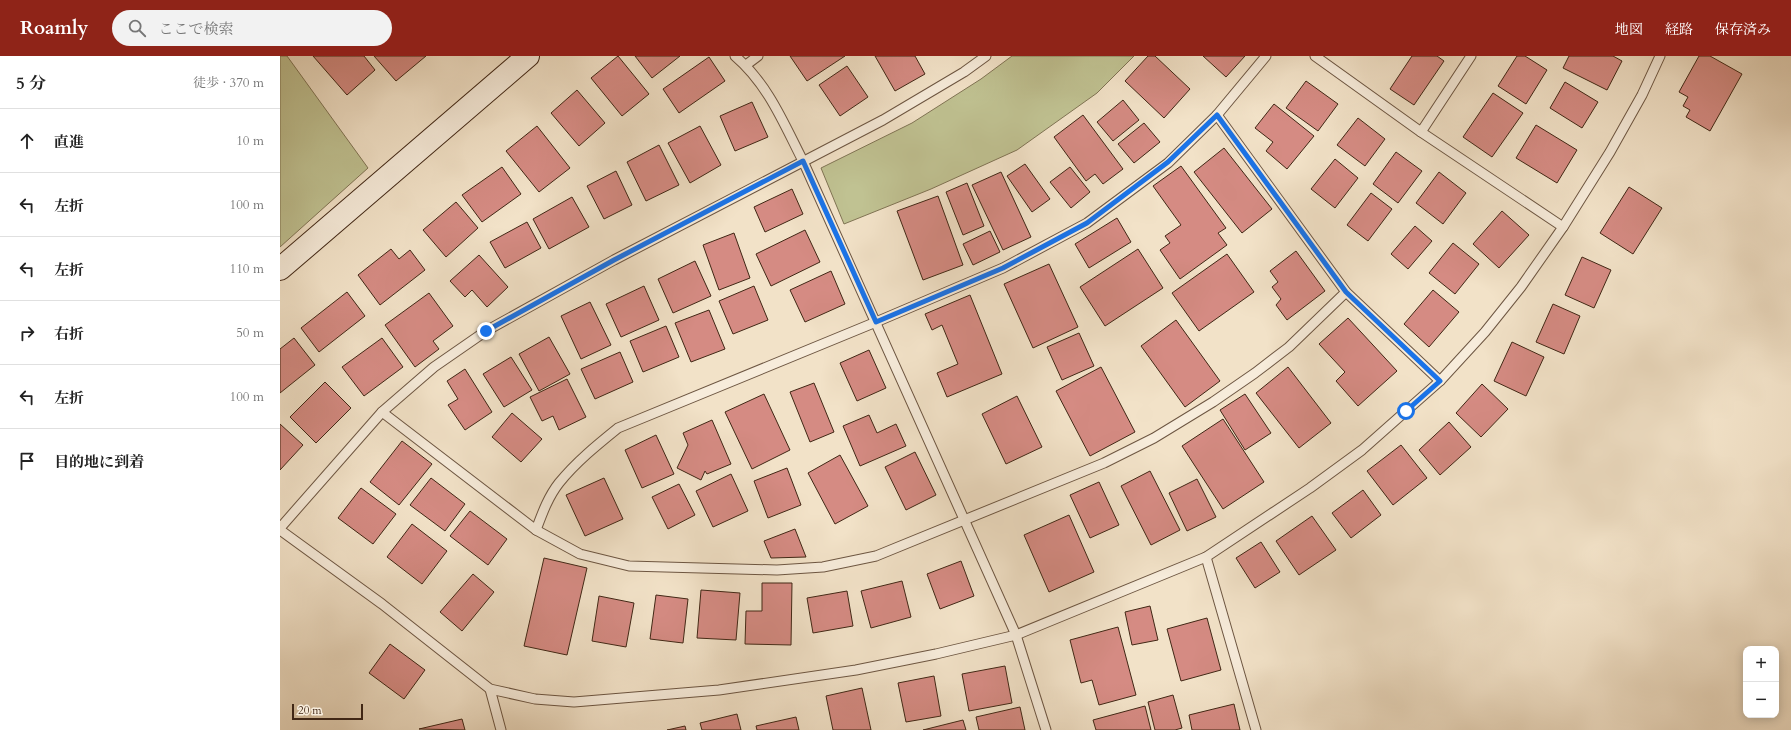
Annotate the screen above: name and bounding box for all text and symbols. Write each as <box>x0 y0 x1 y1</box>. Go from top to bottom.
search box <box>112 10 392 46</box>
text: Roamly <box>20 15 88 41</box>
icon: search <box>126 17 148 39</box>
text: ここで検索 <box>158 19 233 39</box>
text: 地図 <box>1615 20 1643 39</box>
text: 経路 <box>1665 20 1693 39</box>
text: 保存済み <box>1715 20 1771 39</box>
text: 5 分 <box>16 72 46 95</box>
text: 徒歩 · 370 m <box>193 74 264 92</box>
icon: ahead <box>16 130 38 152</box>
text: 直進 <box>54 132 84 152</box>
text: 10 m <box>236 132 264 150</box>
icon: left <box>16 194 38 216</box>
text: 左折 <box>54 196 84 216</box>
text: 100 m <box>230 196 264 214</box>
icon: left <box>16 258 38 280</box>
text: 左折 <box>54 260 84 280</box>
text: 110 m <box>230 260 264 278</box>
icon: right <box>16 322 38 344</box>
route end <box>477 322 495 340</box>
text: 右折 <box>54 324 84 344</box>
text: 50 m <box>236 324 264 342</box>
icon: left <box>16 386 38 408</box>
text: 左折 <box>54 388 84 408</box>
text: 100 m <box>230 388 264 406</box>
route start <box>1397 402 1415 420</box>
icon: arrive <box>16 450 38 472</box>
text: 目的地に到着 <box>54 452 144 472</box>
map controls <box>1743 646 1779 718</box>
button: + <box>1743 646 1779 682</box>
button: − <box>1743 682 1779 718</box>
scale bar <box>292 702 363 721</box>
text: 20 m <box>298 703 322 718</box>

